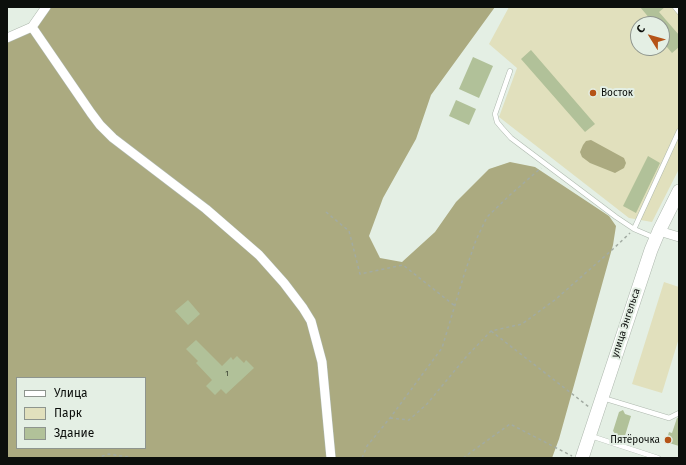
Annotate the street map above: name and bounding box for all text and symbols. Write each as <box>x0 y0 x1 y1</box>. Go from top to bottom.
north arrow <box>630 16 670 56</box>
text: С <box>634 23 648 36</box>
place label: Восток <box>601 87 633 99</box>
marker: Восток <box>588 88 598 98</box>
street label: улица Энгельса <box>609 287 643 359</box>
house number: 1 <box>225 369 229 379</box>
legend <box>16 377 146 449</box>
text: Улица <box>54 386 88 400</box>
text: Парк <box>54 406 82 420</box>
text: Здание <box>54 426 94 440</box>
place label: Пятёрочка <box>610 434 660 446</box>
marker: Пятёрочка <box>663 435 673 445</box>

